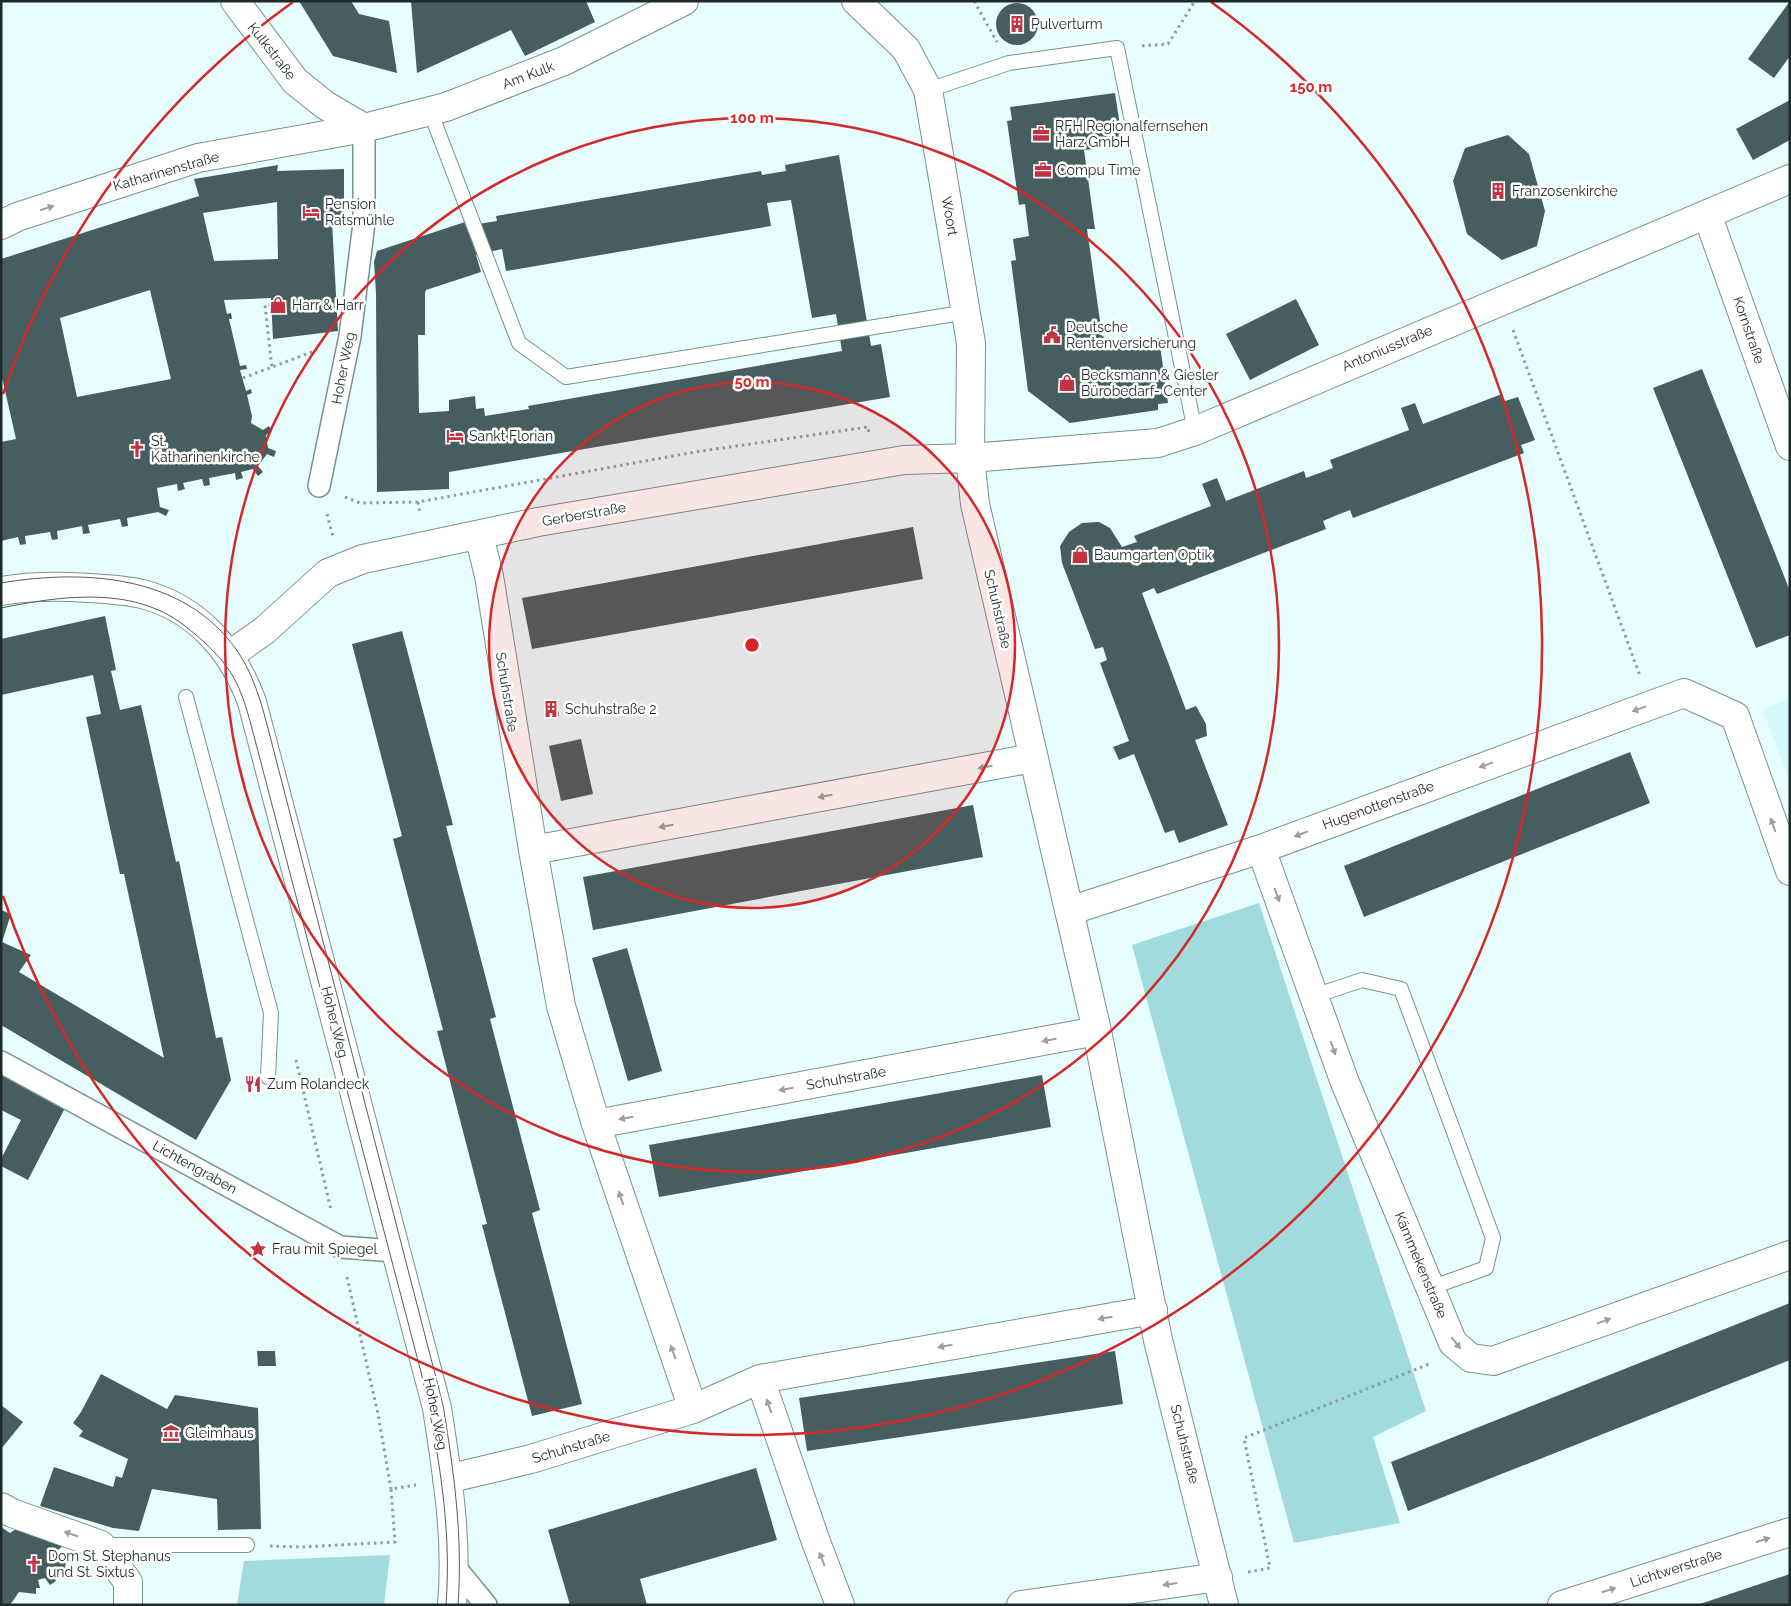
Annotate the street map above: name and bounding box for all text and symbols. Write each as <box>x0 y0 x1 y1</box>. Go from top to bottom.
building icon: Pulverturm <box>1007 14 1027 34</box>
place label: Pulverturm <box>1031 16 1103 32</box>
street label: Kulkstraße <box>245 19 299 83</box>
street label: Am Kulk <box>500 58 557 92</box>
text: 150 m <box>1290 78 1332 96</box>
text: 100 m <box>730 109 774 127</box>
place label: RFH Regionalfernsehen Harz GmbH <box>1055 118 1208 150</box>
office icon: RFH Regionalfernsehen Harz GmbH <box>1031 124 1051 144</box>
street label: Katharinenstraße <box>111 148 221 194</box>
office icon: Compu Time <box>1033 160 1053 180</box>
place label: Compu Time <box>1057 162 1141 178</box>
building icon: Franzosenkirche <box>1488 181 1508 201</box>
place label: Franzosenkirche <box>1512 183 1618 199</box>
street label: Woort <box>939 195 961 237</box>
place label: Pension Ratsmühle <box>325 196 394 228</box>
hotel icon: Pension Ratsmühle <box>301 202 321 222</box>
one-way arrow <box>40 203 55 211</box>
street label: Kornstraße <box>1730 294 1768 366</box>
shop icon: Harr & Harr <box>268 295 288 315</box>
place label: Harr & Harr <box>292 297 364 313</box>
place label: Deutsche Rentenversicherung <box>1066 319 1196 351</box>
street label: Antoniusstraße <box>1339 322 1435 374</box>
public building icon: Deutsche Rentenversicherung <box>1042 325 1062 345</box>
street label: Hoher Weg <box>328 331 358 405</box>
place label: Becksmann & Giesler Bürobedarf- Center <box>1081 367 1219 399</box>
text: 50 m <box>734 373 770 391</box>
shop icon: Becksmann & Giesler Bürobedarf- Center <box>1057 373 1077 393</box>
hotel icon: Sankt Florian <box>445 426 465 446</box>
place label: Sankt Florian <box>469 428 553 444</box>
place label: St. Katharinenkirche <box>151 433 260 465</box>
church icon: St. Katharinenkirche <box>127 439 147 459</box>
street label: Gerberstraße <box>541 499 627 529</box>
shop icon: Baumgarten Optik <box>1070 545 1090 565</box>
place label: Baumgarten Optik <box>1094 547 1213 563</box>
street label: Schuhstraße <box>981 568 1015 650</box>
centre of rings <box>743 636 761 654</box>
street label: Schuhstraße <box>493 651 521 733</box>
building icon: Schuhstraße 2 <box>541 699 561 719</box>
place label: Schuhstraße 2 <box>565 701 657 717</box>
one-way arrow <box>1631 706 1646 713</box>
one-way arrow <box>1478 761 1493 769</box>
one-way arrow <box>977 764 993 772</box>
street label: Hugenottenstraße <box>1320 777 1436 833</box>
one-way arrow <box>817 793 833 801</box>
one-way arrow <box>1769 818 1777 833</box>
one-way arrow <box>657 822 673 830</box>
one-way arrow <box>1293 830 1308 838</box>
one-way arrow <box>1273 888 1281 903</box>
street label: Hoher Weg <box>318 985 352 1059</box>
one-way arrow <box>1041 1037 1057 1045</box>
one-way arrow <box>1329 1041 1337 1056</box>
street label: Schuhstraße <box>805 1063 887 1093</box>
restaurant icon: Zum Rolandeck <box>243 1074 263 1094</box>
place label: Zum Rolandeck <box>267 1076 370 1092</box>
one-way arrow <box>778 1085 794 1093</box>
one-way arrow <box>618 1115 634 1123</box>
street label: Lichtengraben <box>150 1137 240 1197</box>
one-way arrow <box>617 1191 624 1206</box>
street label: Kämmekenstraße <box>1391 1209 1451 1321</box>
place icon: Frau mit Spiegel <box>248 1239 268 1259</box>
place label: Frau mit Spiegel <box>272 1241 378 1257</box>
one-way arrow <box>1097 1315 1113 1323</box>
one-way arrow <box>1597 1317 1612 1324</box>
one-way arrow <box>1450 1336 1461 1349</box>
one-way arrow <box>937 1343 953 1351</box>
one-way arrow <box>669 1344 677 1359</box>
street label: Hoher Weg <box>421 1377 451 1451</box>
one-way arrow <box>765 1398 772 1413</box>
street label: Schuhstraße <box>1167 1403 1203 1485</box>
museum icon: Gleimhaus <box>161 1423 181 1443</box>
place label: Gleimhaus <box>185 1425 254 1441</box>
street label: Schuhstraße <box>530 1428 612 1466</box>
one-way arrow <box>63 1530 78 1537</box>
one-way arrow <box>1756 1536 1771 1543</box>
street label: Lichtwerstraße <box>1628 1546 1724 1590</box>
place label: Dom St. Stephanus und St. Sixtus <box>48 1548 171 1580</box>
one-way arrow <box>818 1551 826 1566</box>
church icon: Dom St. Stephanus und St. Sixtus <box>24 1554 44 1574</box>
one-way arrow <box>1162 1580 1178 1588</box>
one-way arrow <box>1601 1585 1616 1593</box>

